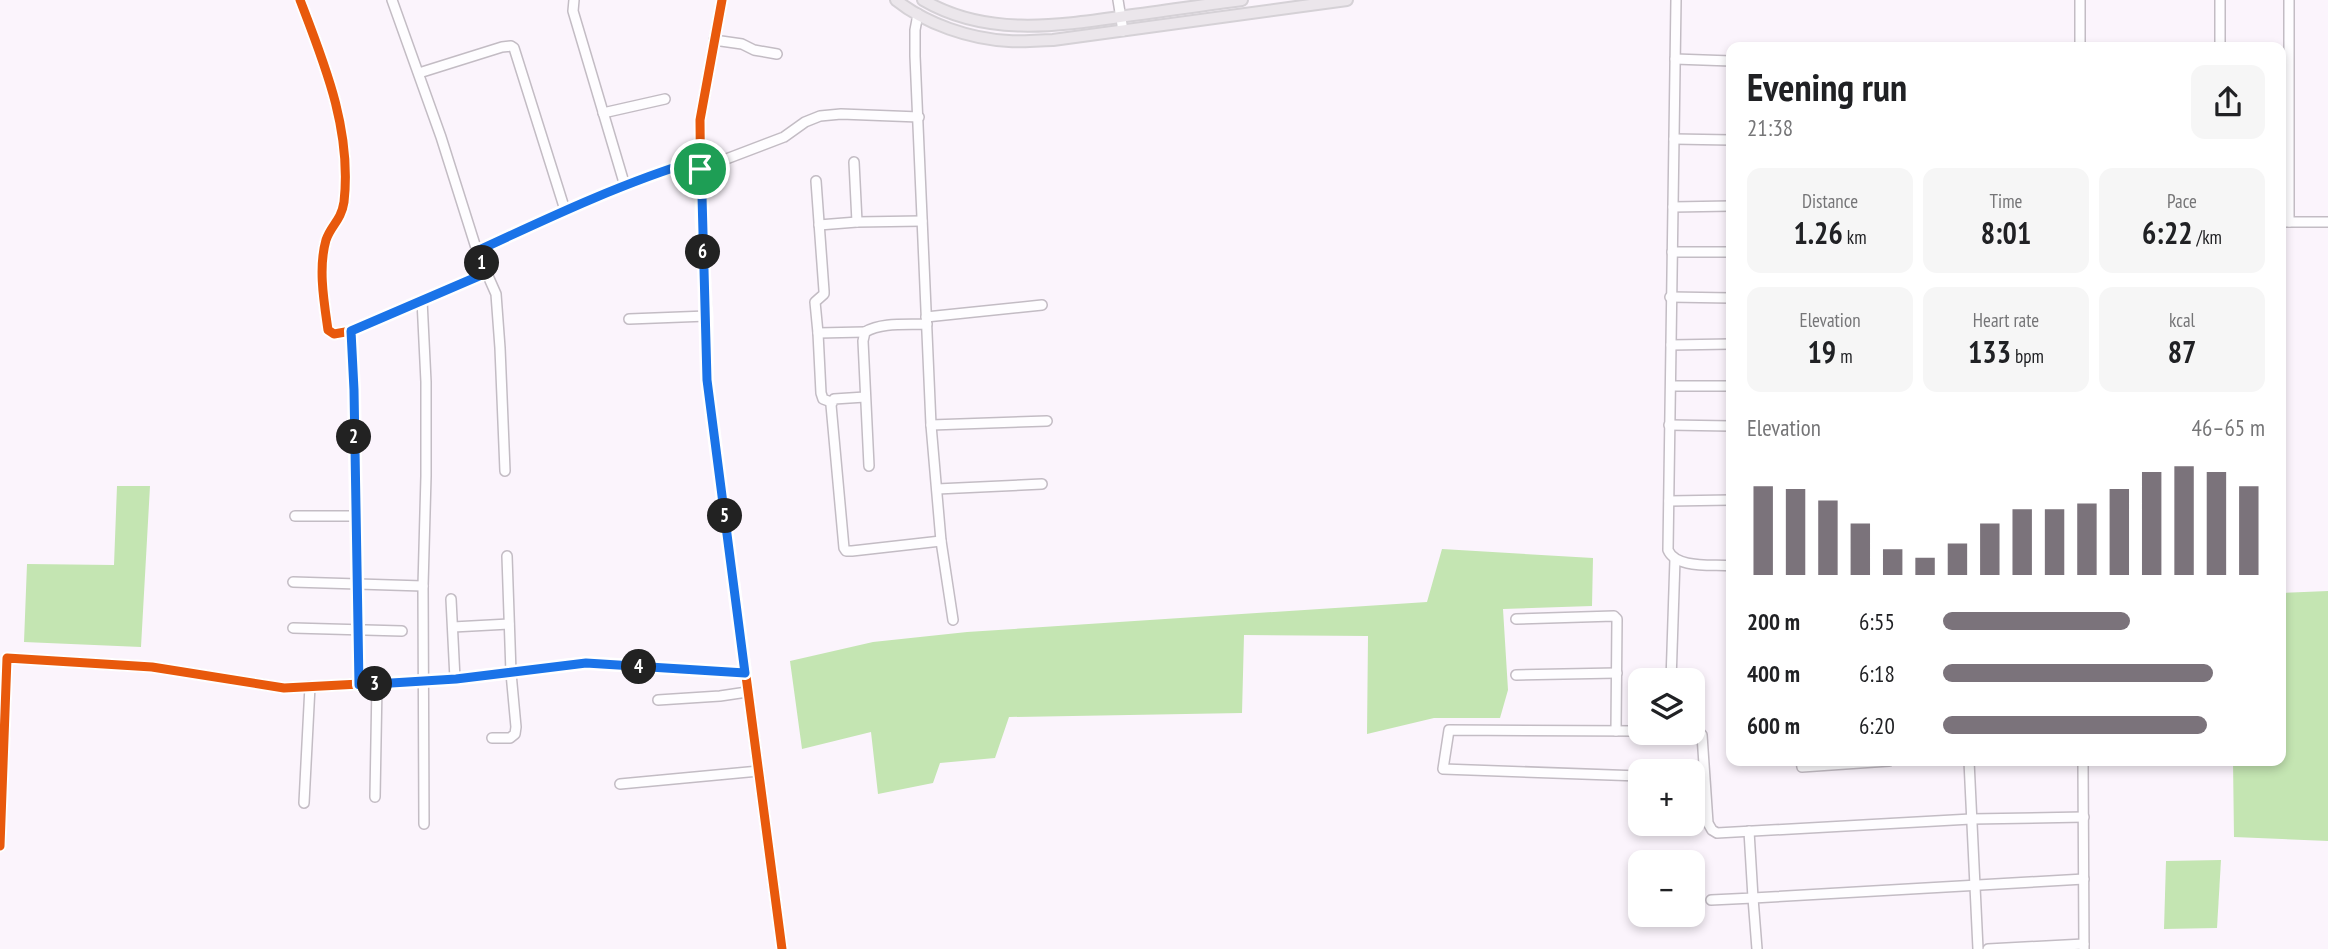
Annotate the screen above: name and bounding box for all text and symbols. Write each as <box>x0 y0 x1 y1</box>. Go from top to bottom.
text: Evening run <box>1747 62 1907 111</box>
button: share <box>2191 65 2265 139</box>
text: 21:38 <box>1747 113 1793 142</box>
pin <box>670 139 730 199</box>
icon: arrive <box>681 150 719 188</box>
text: Distance <box>1802 189 1858 213</box>
text: Time <box>1990 189 2022 213</box>
text: Pace <box>2167 189 2197 213</box>
text: 1.26 <box>1793 213 1843 252</box>
text: 8:01 <box>1981 213 2031 252</box>
text: 6:22 <box>2142 213 2193 252</box>
text: km <box>1843 225 1867 249</box>
text: /km <box>2193 225 2222 249</box>
pin: 6 <box>686 234 720 270</box>
text: 6 <box>698 239 707 263</box>
pin: 1 <box>464 246 500 280</box>
text: 1 <box>477 250 486 274</box>
text: Elevation <box>1800 308 1860 332</box>
text: Heart rate <box>1973 308 2039 332</box>
text: kcal <box>2169 308 2195 332</box>
text: 19 <box>1807 332 1836 371</box>
text: 133 <box>1968 332 2011 371</box>
text: 87 <box>2168 332 2196 371</box>
text: m <box>1836 344 1853 368</box>
text: bpm <box>2011 344 2044 368</box>
text: Elevation <box>1747 413 1821 442</box>
text: 46–65 m <box>2192 413 2265 442</box>
pin: 2 <box>336 420 372 454</box>
text: 2 <box>349 424 358 448</box>
pin: 5 <box>708 498 742 534</box>
text: 5 <box>720 503 729 527</box>
text: 200 m <box>1747 607 1800 636</box>
text: 6:55 <box>1859 607 1895 636</box>
pin: 4 <box>622 650 656 684</box>
text: 4 <box>634 654 643 678</box>
text: 400 m <box>1747 659 1800 688</box>
text: 6:18 <box>1859 659 1895 688</box>
pin: 3 <box>358 666 392 702</box>
map controls <box>1628 668 1705 927</box>
button: layers <box>1628 668 1705 745</box>
text: 3 <box>370 671 379 695</box>
text: 600 m <box>1747 711 1800 740</box>
text: 6:20 <box>1859 711 1895 740</box>
button: + <box>1628 759 1705 836</box>
button: − <box>1628 850 1705 927</box>

